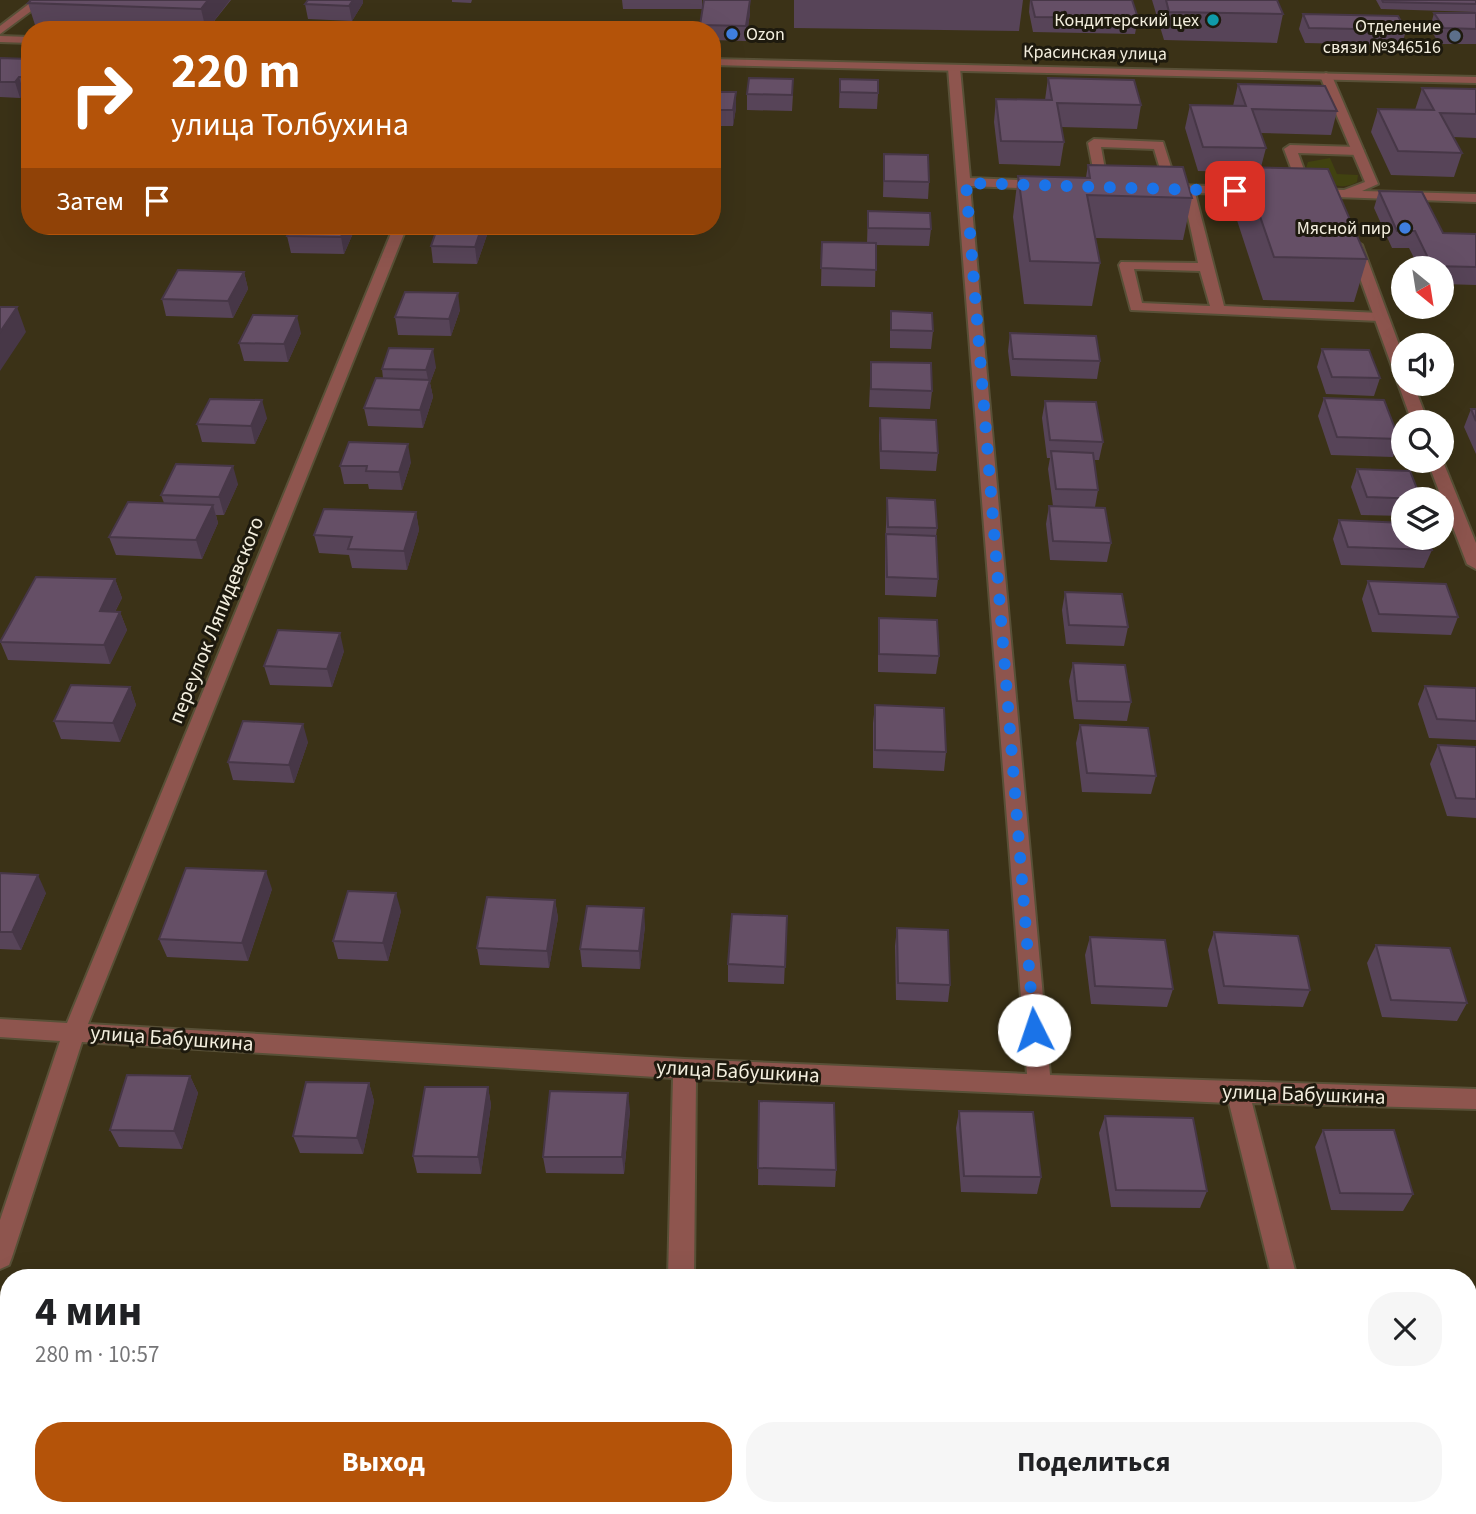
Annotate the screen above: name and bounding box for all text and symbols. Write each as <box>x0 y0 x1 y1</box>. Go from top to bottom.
place label: Кондитерский цех <box>1054 8 1199 33</box>
marker: Кондитерский цех <box>1205 12 1221 28</box>
place label: Отделение связи №346516 <box>1323 14 1441 60</box>
place label: Ozon <box>746 22 785 47</box>
marker: Ozon <box>724 26 740 42</box>
marker: Отделение связи №346516 <box>1447 28 1463 44</box>
text: 220 m <box>171 37 300 107</box>
street label: Красинская улица <box>1023 39 1167 67</box>
icon: right <box>56 49 147 140</box>
text: улица Толбухина <box>171 102 409 148</box>
pin <box>1205 161 1265 221</box>
icon: arrive <box>1216 172 1254 210</box>
icon: arrive <box>138 182 176 220</box>
text: Затем <box>56 183 124 220</box>
place label: Мясной пир <box>1297 216 1391 241</box>
marker: Мясной пир <box>1397 220 1413 236</box>
north arrow <box>1391 256 1454 318</box>
map controls <box>1391 256 1454 550</box>
button: sound <box>1391 333 1454 396</box>
button: search <box>1391 410 1454 473</box>
button: layers <box>1391 487 1454 550</box>
street label: переулок Ляпидевского <box>161 512 271 728</box>
position arrow <box>997 993 1071 1067</box>
street label: улица Бабушкина <box>89 1017 255 1059</box>
street label: улица Бабушкина <box>656 1052 820 1090</box>
street label: улица Бабушкина <box>1222 1076 1386 1112</box>
text: 4 мин <box>35 1282 142 1342</box>
button: close <box>1368 1292 1442 1366</box>
text: 280 m · 10:57 <box>35 1338 159 1371</box>
button: Выход <box>35 1422 732 1502</box>
button: Поделиться <box>746 1422 1442 1502</box>

